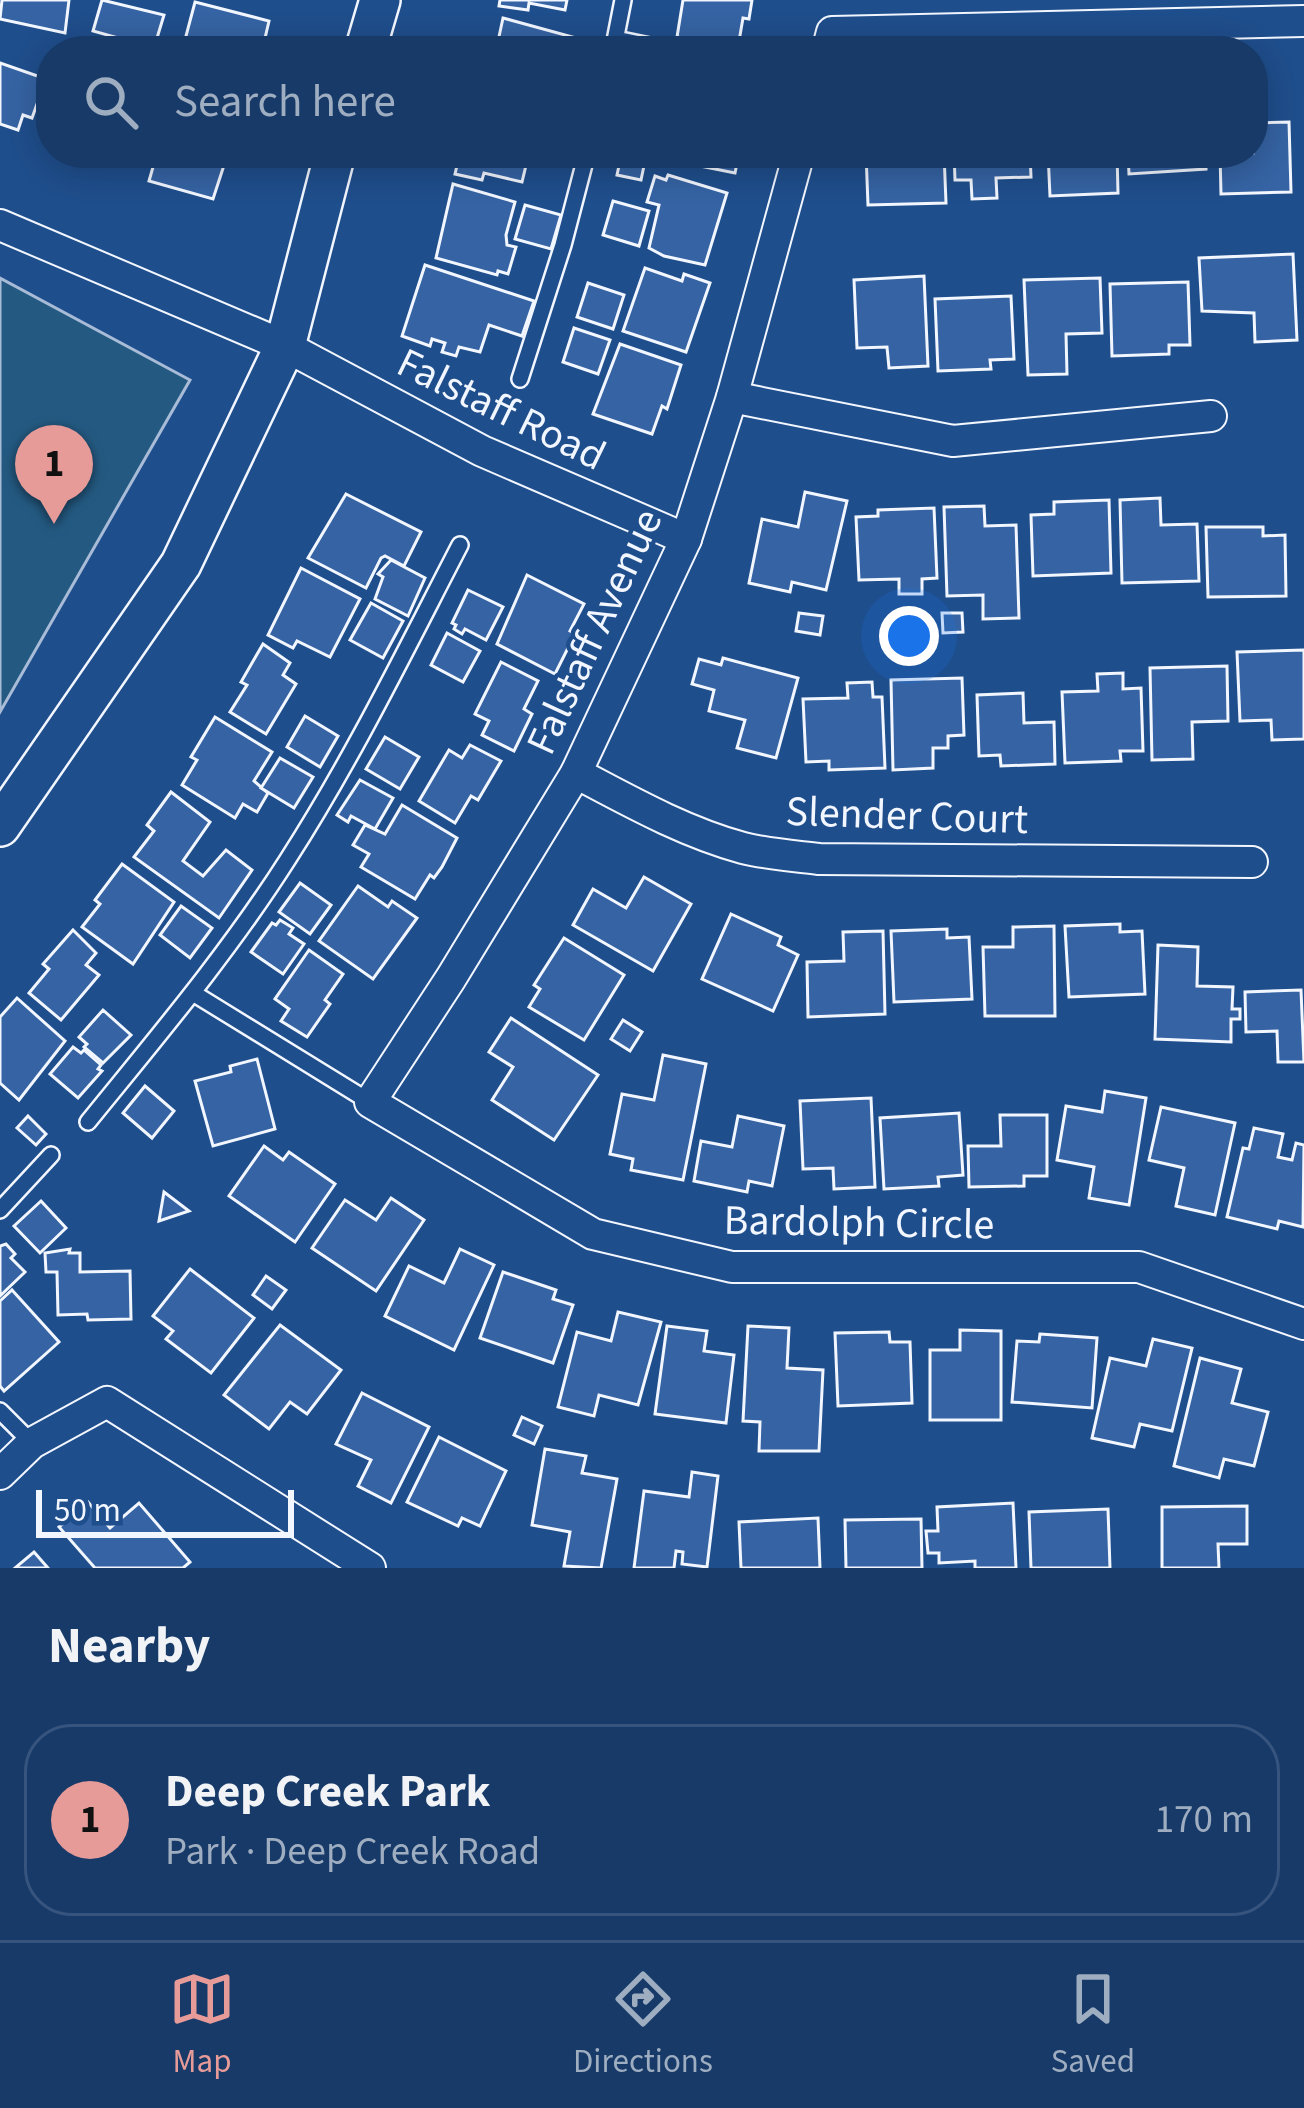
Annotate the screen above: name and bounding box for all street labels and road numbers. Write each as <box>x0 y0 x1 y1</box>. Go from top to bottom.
street label: Falstaff Road <box>387 333 615 486</box>
street label: Falstaff Avenue <box>512 499 678 764</box>
street label: Slender Court <box>785 782 1029 850</box>
street label: Bardolph Circle <box>723 1191 995 1255</box>

